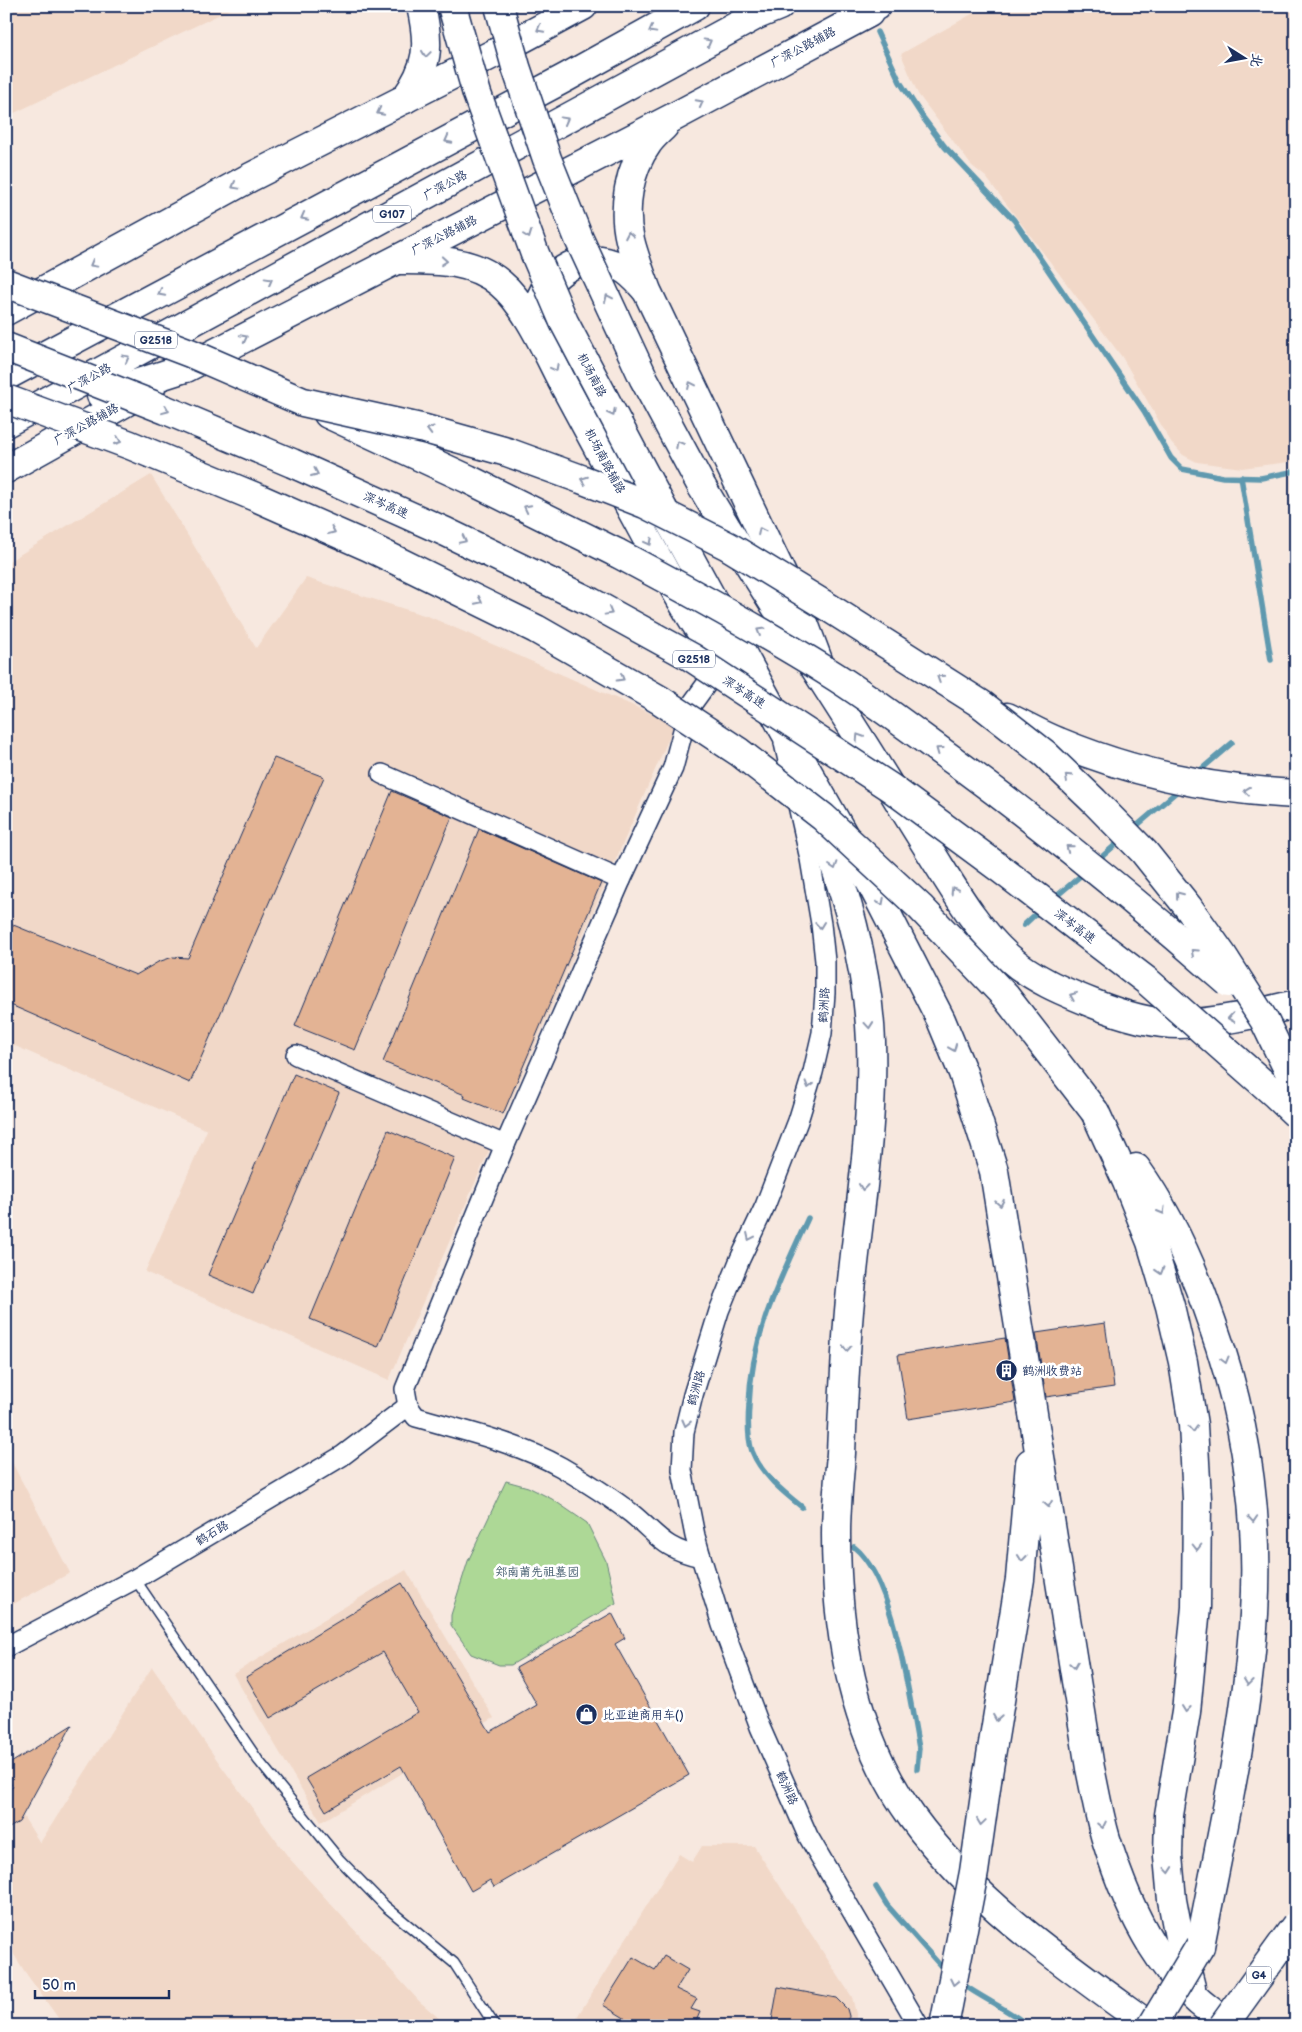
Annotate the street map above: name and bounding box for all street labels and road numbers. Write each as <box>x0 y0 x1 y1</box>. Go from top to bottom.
street label: 广深公路辅路 <box>768 24 839 71</box>
street label: 广深公路 <box>421 167 470 204</box>
road number: G107 <box>373 205 411 222</box>
street label: 广深公路辅路 <box>409 212 480 258</box>
road number: G2518 <box>135 332 177 348</box>
street label: 机场南路 <box>574 351 609 400</box>
street label: 广深公路 <box>65 360 114 397</box>
street label: 广深公路辅路 <box>51 400 121 448</box>
street label: 机场南路辅路 <box>581 426 628 497</box>
street label: 深岑高速 <box>361 489 411 522</box>
road number: G2518 <box>673 651 715 668</box>
street label: 深岑高速 <box>720 673 768 712</box>
street label: 深岑高速 <box>1051 906 1098 947</box>
street label: 鹤洲路 <box>816 987 833 1023</box>
street label: 鹤洲路 <box>684 1369 709 1408</box>
street label: 鹤石路 <box>193 1518 232 1549</box>
street label: 鹤洲路 <box>772 1769 801 1808</box>
road number: G4 <box>1246 1966 1272 1984</box>

